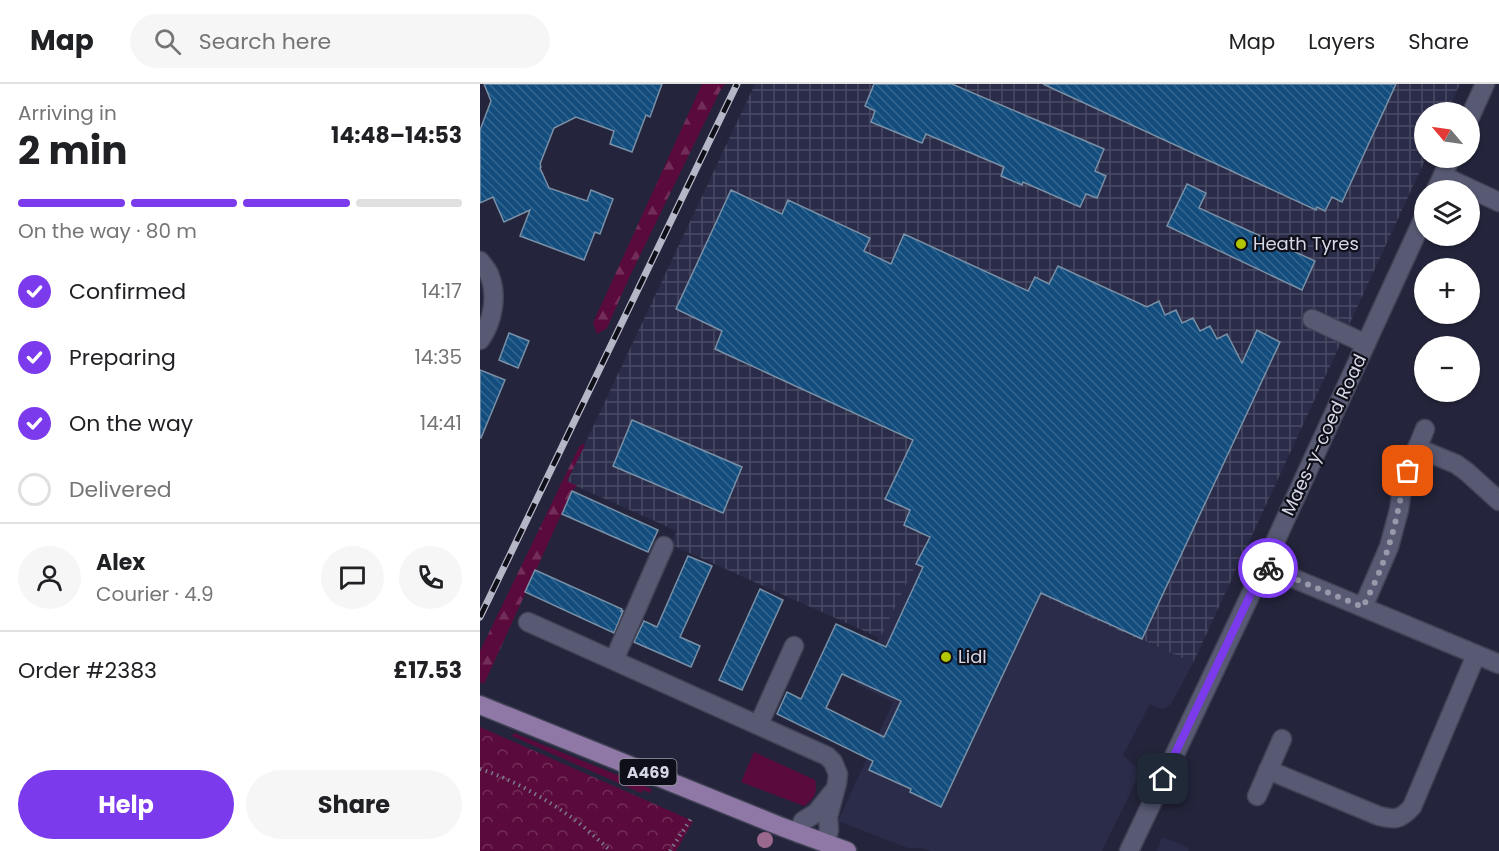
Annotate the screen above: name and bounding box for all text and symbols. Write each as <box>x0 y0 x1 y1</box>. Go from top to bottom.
search box <box>130 14 550 68</box>
text: Map <box>30 21 94 60</box>
icon: search <box>151 25 184 58</box>
text: Search here <box>199 26 331 57</box>
text: Map <box>1229 27 1275 56</box>
text: Layers <box>1308 27 1375 56</box>
text: Share <box>1408 27 1469 56</box>
text: Arriving in <box>18 99 117 127</box>
north arrow <box>1414 102 1480 168</box>
map controls <box>1414 102 1480 402</box>
text: 14:48–14:53 <box>331 120 462 151</box>
text: 2 min <box>18 123 128 178</box>
button: layers <box>1414 180 1480 246</box>
text: On the way · 80 m <box>18 217 197 245</box>
place label: Heath Tyres <box>1253 231 1359 256</box>
marker: Heath Tyres <box>1234 237 1248 251</box>
button: + <box>1414 258 1480 324</box>
icon: check <box>18 275 51 308</box>
text: Confirmed <box>69 276 186 307</box>
text: 14:17 <box>421 277 462 305</box>
button: − <box>1414 336 1480 402</box>
icon: check <box>18 341 51 374</box>
text: Preparing <box>69 342 176 373</box>
text: 14:35 <box>414 343 462 371</box>
street label: Maes-y-coed Road <box>1275 350 1372 520</box>
icon: check <box>18 407 51 440</box>
text: On the way <box>69 408 193 439</box>
text: 14:41 <box>420 409 462 437</box>
pin <box>1382 445 1433 496</box>
icon: bag <box>1391 454 1424 487</box>
text: Delivered <box>69 474 172 505</box>
courier <box>1238 538 1298 598</box>
button: person <box>18 546 81 609</box>
button: chat <box>321 546 384 609</box>
button: phone <box>399 546 462 609</box>
text: Alex <box>96 547 145 578</box>
icon: bike <box>1252 552 1285 585</box>
text: Courier · 4.9 <box>96 580 214 608</box>
place label: Lidl <box>958 644 987 669</box>
marker: Lidl <box>939 650 953 664</box>
text: Order #2383 <box>18 655 157 686</box>
text: £17.53 <box>394 655 462 686</box>
pin <box>1137 753 1188 804</box>
road number: A469 <box>620 759 676 785</box>
icon: home <box>1146 762 1179 795</box>
button: Help <box>18 770 234 839</box>
button: Share <box>246 770 462 839</box>

